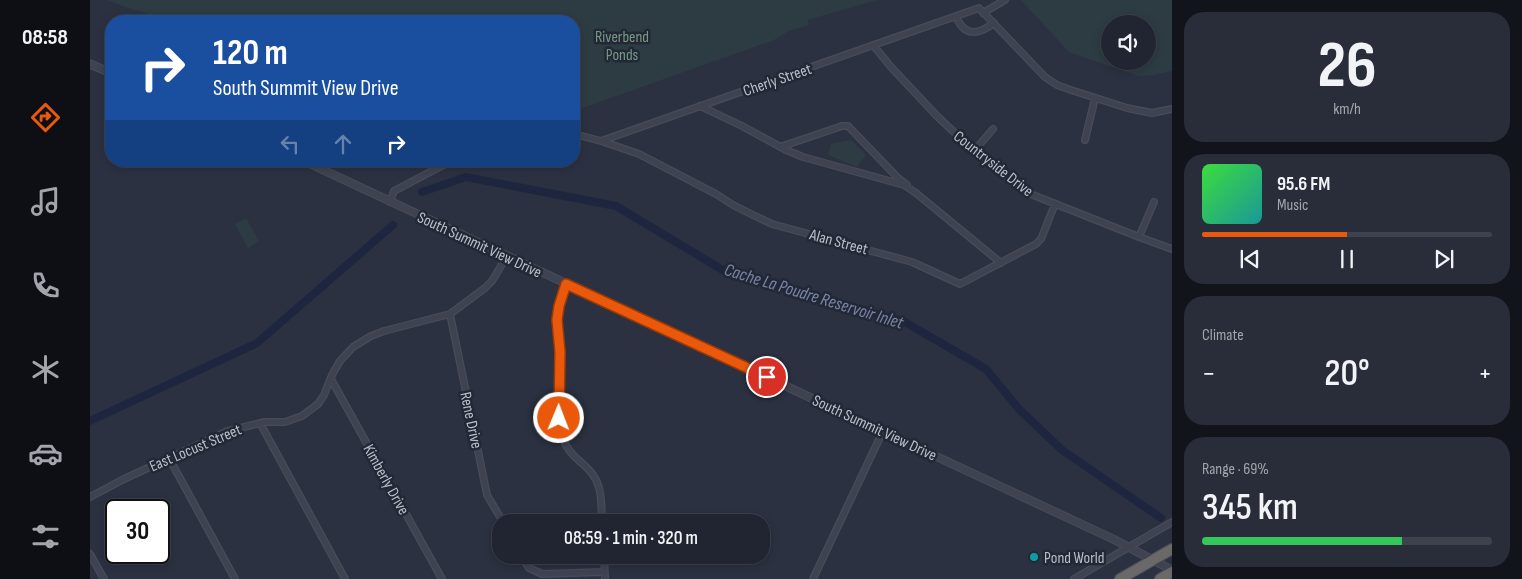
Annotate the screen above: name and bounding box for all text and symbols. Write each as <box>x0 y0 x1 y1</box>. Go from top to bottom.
map controls <box>1101 15 1156 70</box>
button: sound <box>1101 15 1156 70</box>
text: 08:58 <box>22 24 68 51</box>
park label: Riverbend Ponds <box>595 28 649 65</box>
text: 26 <box>1317 28 1377 106</box>
text: 120 m <box>213 32 288 75</box>
icon: right <box>130 35 195 100</box>
street label: Cherly Street <box>741 60 814 101</box>
text: South Summit View Drive <box>213 75 399 102</box>
icon: directions <box>28 100 63 135</box>
text: km/h <box>1333 100 1361 119</box>
street label: Countryside Drive <box>949 127 1037 201</box>
icon: left <box>276 130 304 158</box>
icon: ahead <box>329 130 357 158</box>
icon: right <box>382 130 410 158</box>
text: 95.6 FM <box>1277 173 1330 196</box>
icon: music <box>28 184 63 219</box>
text: Music <box>1277 196 1308 215</box>
street label: South Summit View Drive <box>414 208 545 282</box>
street label: Alan Street <box>807 225 870 259</box>
icon: previous <box>1236 245 1264 273</box>
icon: pause <box>1333 245 1361 273</box>
icon: next <box>1430 245 1458 273</box>
water label: Cache La Poudre Reservoir Inlet <box>722 259 906 334</box>
icon: phone <box>28 268 63 303</box>
text: Climate <box>1202 326 1244 345</box>
text: 20° <box>1324 351 1370 396</box>
icon: climate <box>28 352 63 387</box>
pin <box>746 356 788 398</box>
text: − <box>1202 357 1216 390</box>
text: + <box>1478 357 1492 390</box>
icon: arrive <box>753 363 781 391</box>
street label: Rene Drive <box>455 390 486 450</box>
position arrow <box>532 391 584 443</box>
street label: South Summit View Drive <box>809 391 940 465</box>
street label: East Locust Street <box>147 420 245 476</box>
icon: car <box>28 436 63 471</box>
street label: Kimberly Drive <box>359 441 413 518</box>
text: Range · 69% <box>1202 460 1269 479</box>
text: 345 km <box>1202 485 1298 530</box>
speed limit sign: 30 <box>105 499 170 564</box>
icon: filters <box>28 519 63 554</box>
text: 08:59 · 1 min · 320 m <box>564 527 698 550</box>
place label: Pond World <box>1044 549 1104 568</box>
marker: Pond World <box>1028 551 1040 563</box>

